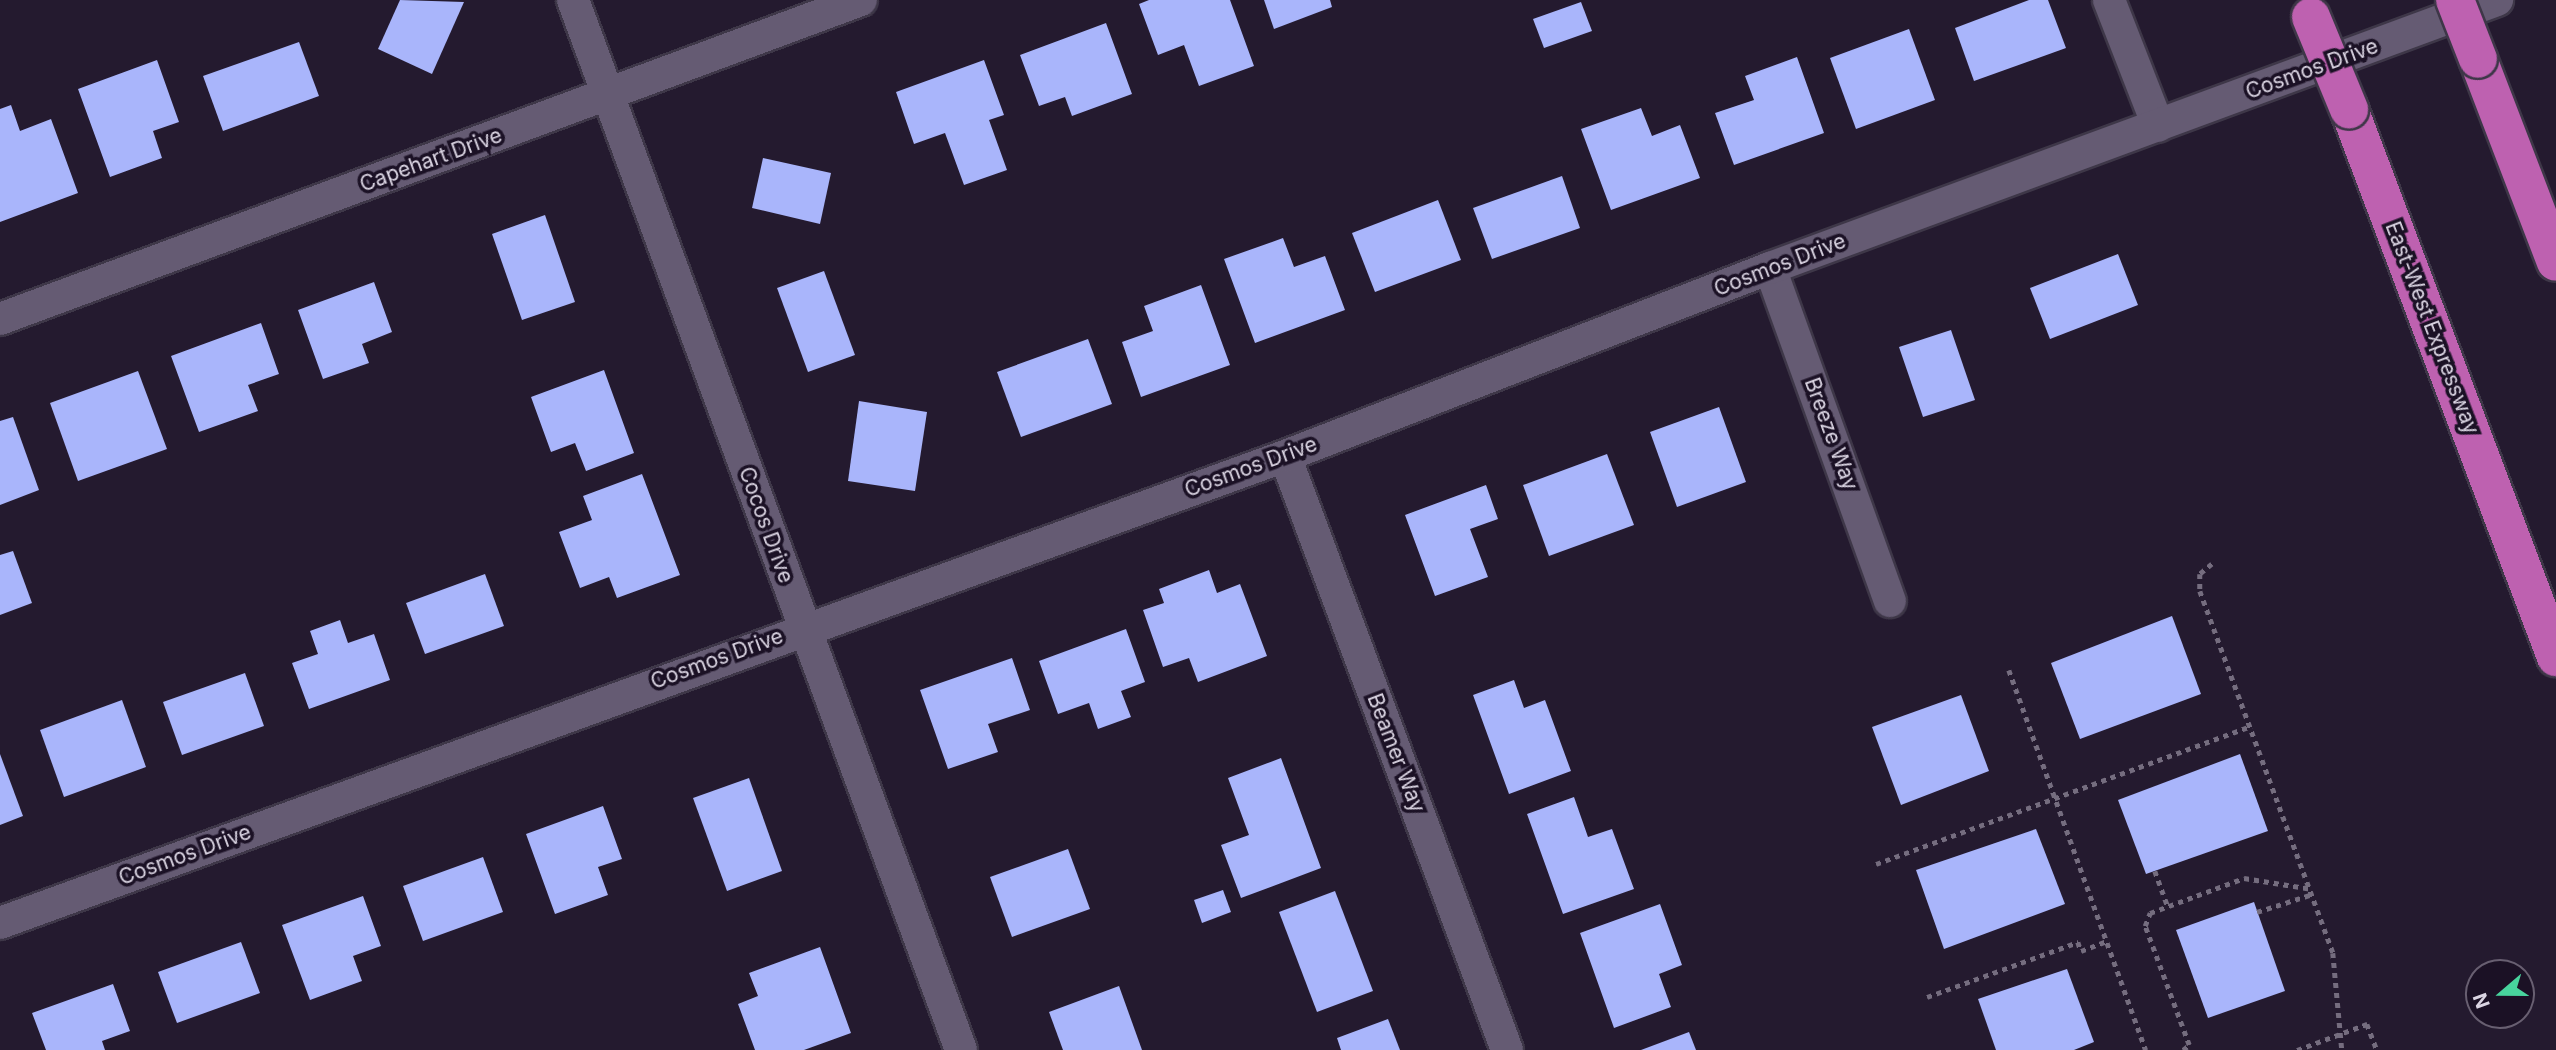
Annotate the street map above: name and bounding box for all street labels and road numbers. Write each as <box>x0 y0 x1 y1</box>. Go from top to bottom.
street label: Cosmos Drive <box>2242 33 2382 105</box>
street label: Capehart Drive <box>356 123 506 197</box>
street label: East-West Expressway <box>2380 218 2484 438</box>
street label: Cosmos Drive <box>1711 228 1849 302</box>
street label: Breeze Way <box>1799 374 1863 494</box>
street label: Cosmos Drive <box>1181 431 1321 503</box>
street label: Cocos Drive <box>733 464 799 586</box>
street label: Cosmos Drive <box>647 623 787 695</box>
street label: Beamer Way <box>1362 690 1430 816</box>
street label: Cosmos Drive <box>115 819 255 891</box>

